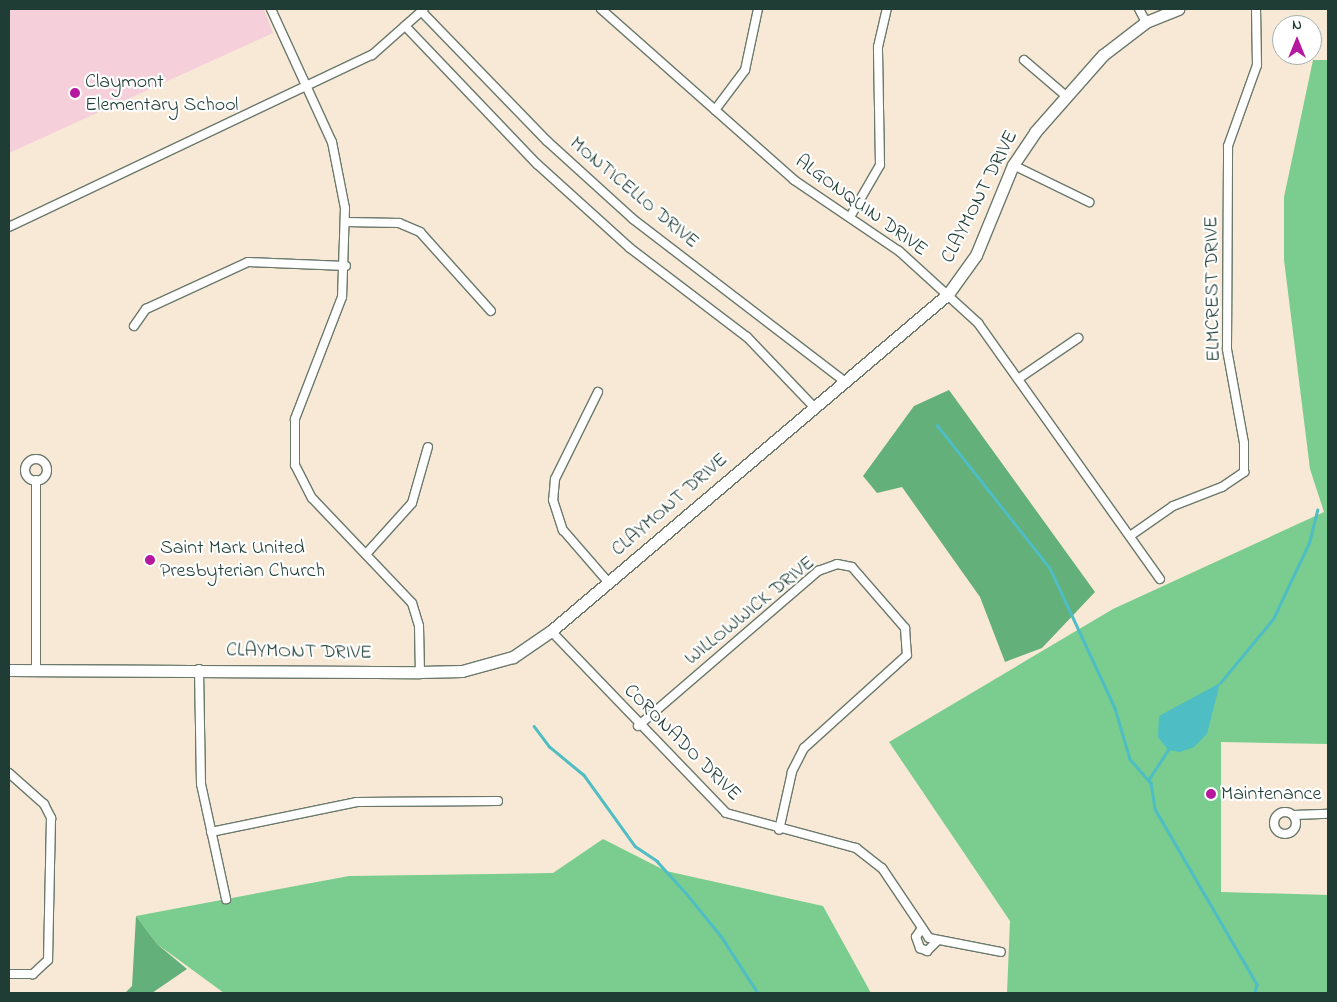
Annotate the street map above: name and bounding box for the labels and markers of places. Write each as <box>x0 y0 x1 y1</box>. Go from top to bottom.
place label: Claymont Elementary School <box>85 70 238 117</box>
marker: Claymont Elementary School <box>69 87 81 99</box>
place label: Saint Mark United Presbyterian Church <box>160 536 325 583</box>
marker: Saint Mark United Presbyterian Church <box>144 554 156 566</box>
place label: Maintenance <box>1221 782 1321 806</box>
marker: Maintenance <box>1205 788 1217 800</box>

